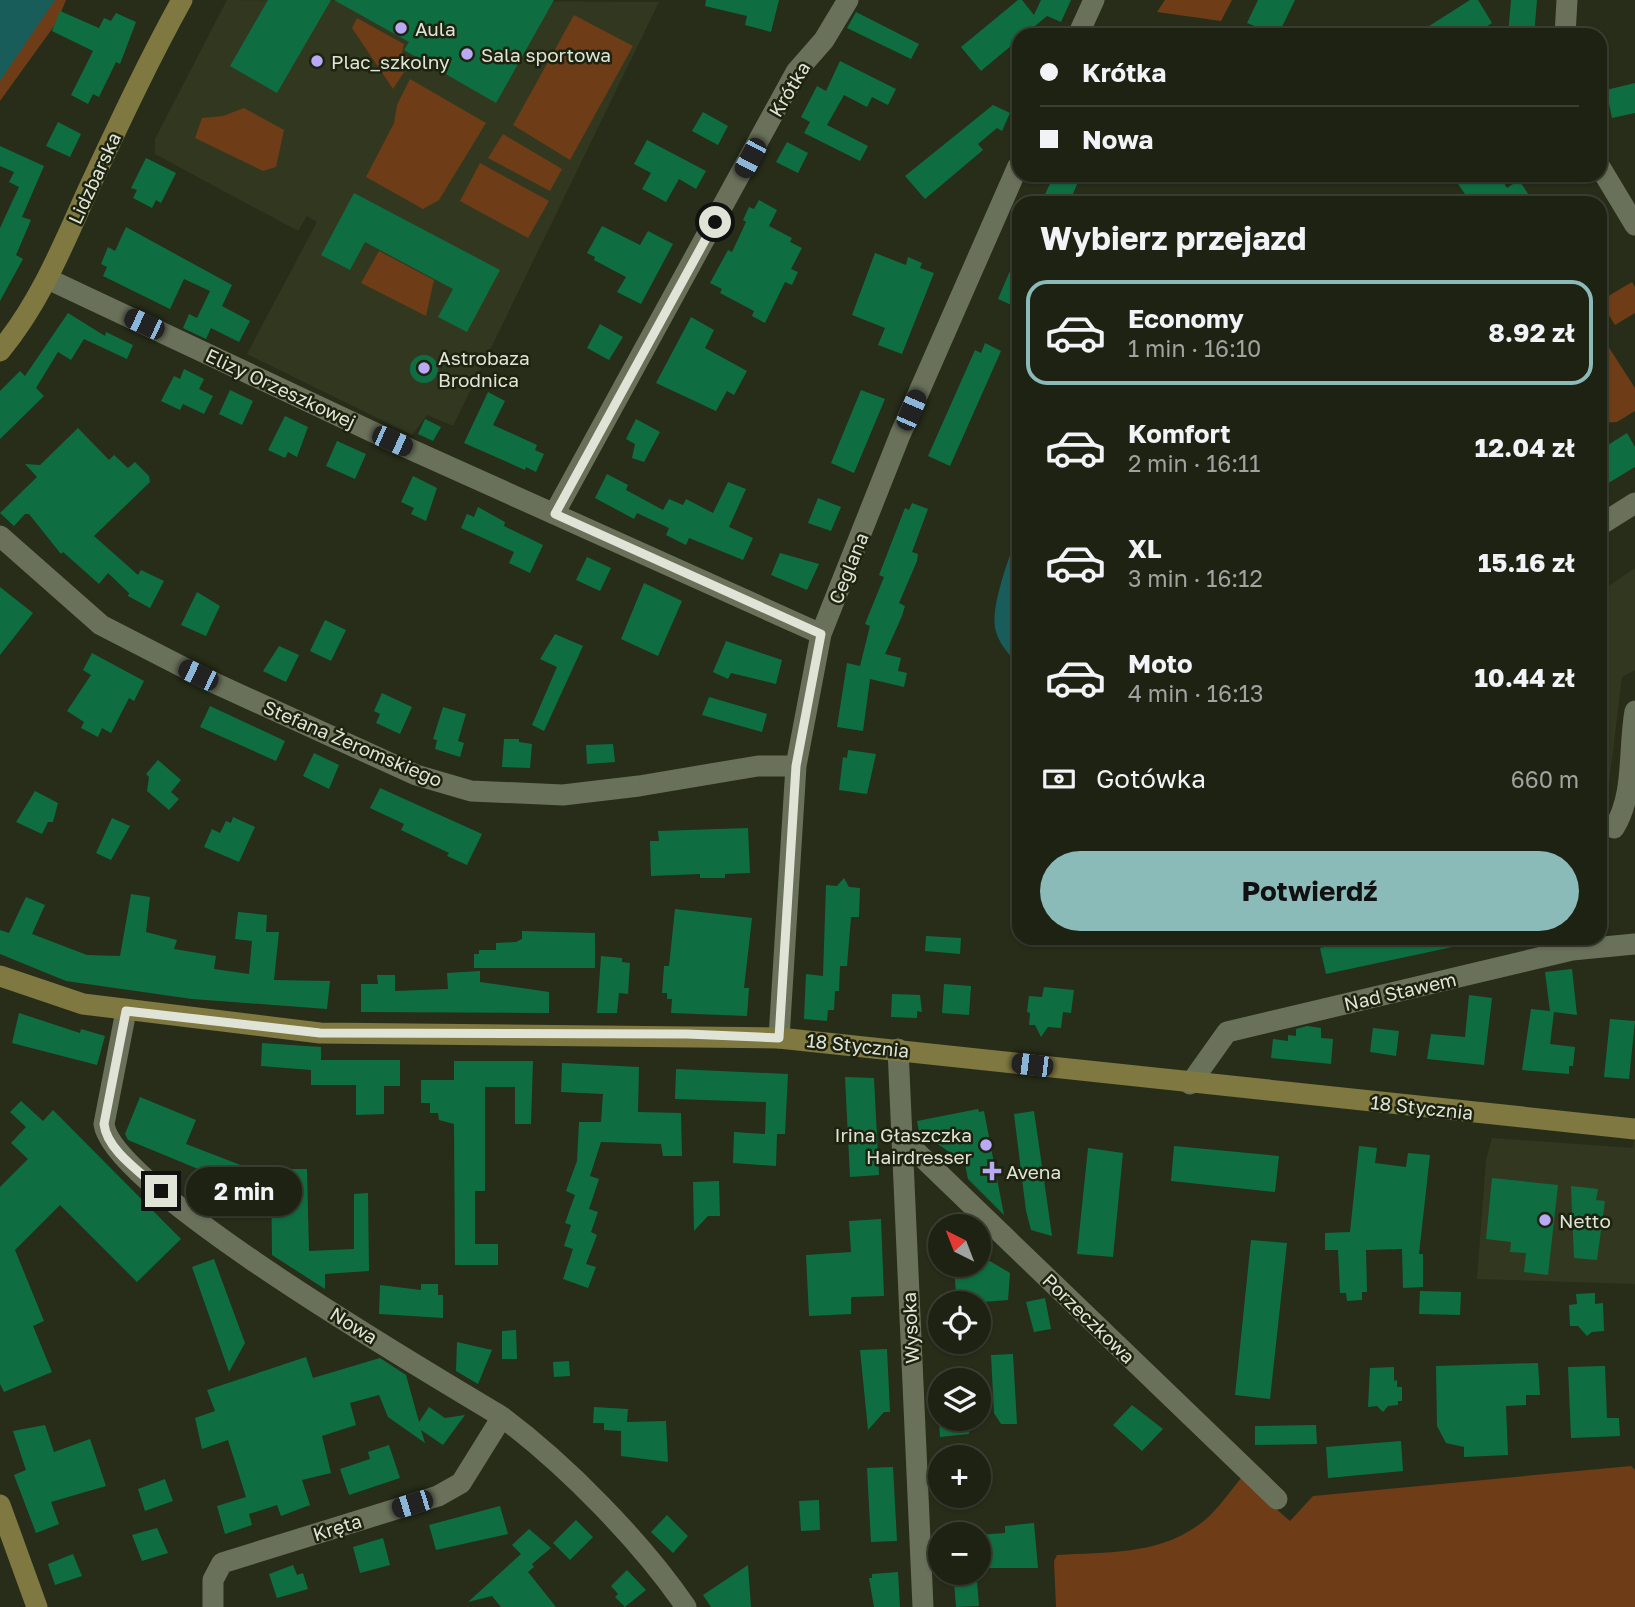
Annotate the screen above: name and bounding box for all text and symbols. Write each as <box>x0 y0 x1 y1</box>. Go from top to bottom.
place label: Aula <box>415 17 456 40</box>
marker: Aula <box>393 20 409 36</box>
place label: Sala sportowa <box>481 43 611 66</box>
marker: Sala sportowa <box>459 46 475 62</box>
place label: Plac_szkolny <box>331 50 450 73</box>
marker: Plac_szkolny <box>309 53 325 69</box>
street label: Krótka <box>764 57 814 121</box>
text: Krótka <box>1082 57 1166 88</box>
text: Nowa <box>1082 124 1153 155</box>
street label: Lidzbarska <box>63 129 125 227</box>
car <box>731 135 770 181</box>
route start <box>699 206 731 238</box>
text: Wybierz przejazd <box>1040 219 1306 257</box>
icon: car <box>1044 301 1107 364</box>
text: Economy <box>1128 303 1244 334</box>
car <box>121 306 168 342</box>
text: 8.92 zł <box>1488 317 1575 348</box>
text: 1 min · 16:10 <box>1128 334 1261 362</box>
street label: Elizy Orzeszkowej <box>202 343 360 433</box>
place label: Astrobaza Brodnica <box>438 346 530 391</box>
marker: Astrobaza Brodnica <box>416 360 432 376</box>
car <box>894 387 929 433</box>
icon: car <box>1044 416 1107 479</box>
text: Komfort <box>1128 418 1231 449</box>
car <box>369 423 416 459</box>
text: 12.04 zł <box>1475 432 1575 463</box>
text: 2 min · 16:11 <box>1128 449 1260 477</box>
street label: Ceglana <box>823 529 873 607</box>
icon: car <box>1044 531 1107 594</box>
text: XL <box>1128 533 1162 564</box>
text: 15.16 zł <box>1478 547 1575 578</box>
text: 3 min · 16:12 <box>1128 564 1263 592</box>
icon: car <box>1044 646 1107 709</box>
text: Moto <box>1128 648 1193 679</box>
car <box>175 656 222 694</box>
text: 10.44 zł <box>1474 662 1575 693</box>
text: 4 min · 16:13 <box>1128 679 1263 707</box>
street label: Stefana Żeromskiego <box>260 695 446 791</box>
icon: cash <box>1040 760 1078 798</box>
text: Gotówka <box>1096 763 1206 794</box>
text: 660 m <box>1511 765 1579 793</box>
button: Potwierdź <box>1040 851 1579 931</box>
street label: Nad Stawem <box>1342 967 1458 1015</box>
street label: 18 Stycznia <box>806 1028 910 1062</box>
car <box>1010 1052 1055 1078</box>
street label: 18 Stycznia <box>1370 1090 1474 1124</box>
place label: Irina Głaszczka Hairdresser <box>834 1123 973 1168</box>
marker: Irina Głaszczka Hairdresser <box>978 1137 994 1153</box>
place label: Avena <box>1006 1160 1061 1183</box>
marker: Avena <box>984 1163 1000 1179</box>
callout: 2 min <box>186 1166 301 1216</box>
route end <box>145 1175 177 1207</box>
text: 2 min <box>214 1177 274 1205</box>
place label: Netto <box>1559 1209 1611 1232</box>
marker: Netto <box>1537 1212 1553 1228</box>
north arrow <box>928 1214 990 1278</box>
map controls <box>928 1214 991 1585</box>
street label: Porzeczkowa <box>1038 1268 1140 1368</box>
button: locate <box>928 1291 991 1354</box>
street label: Wysoka <box>897 1292 923 1364</box>
street label: Nowa <box>326 1302 382 1348</box>
button: layers <box>928 1368 991 1431</box>
button: + <box>928 1445 991 1508</box>
car <box>389 1488 436 1520</box>
street label: Kręta <box>310 1509 364 1545</box>
button: − <box>928 1522 991 1585</box>

